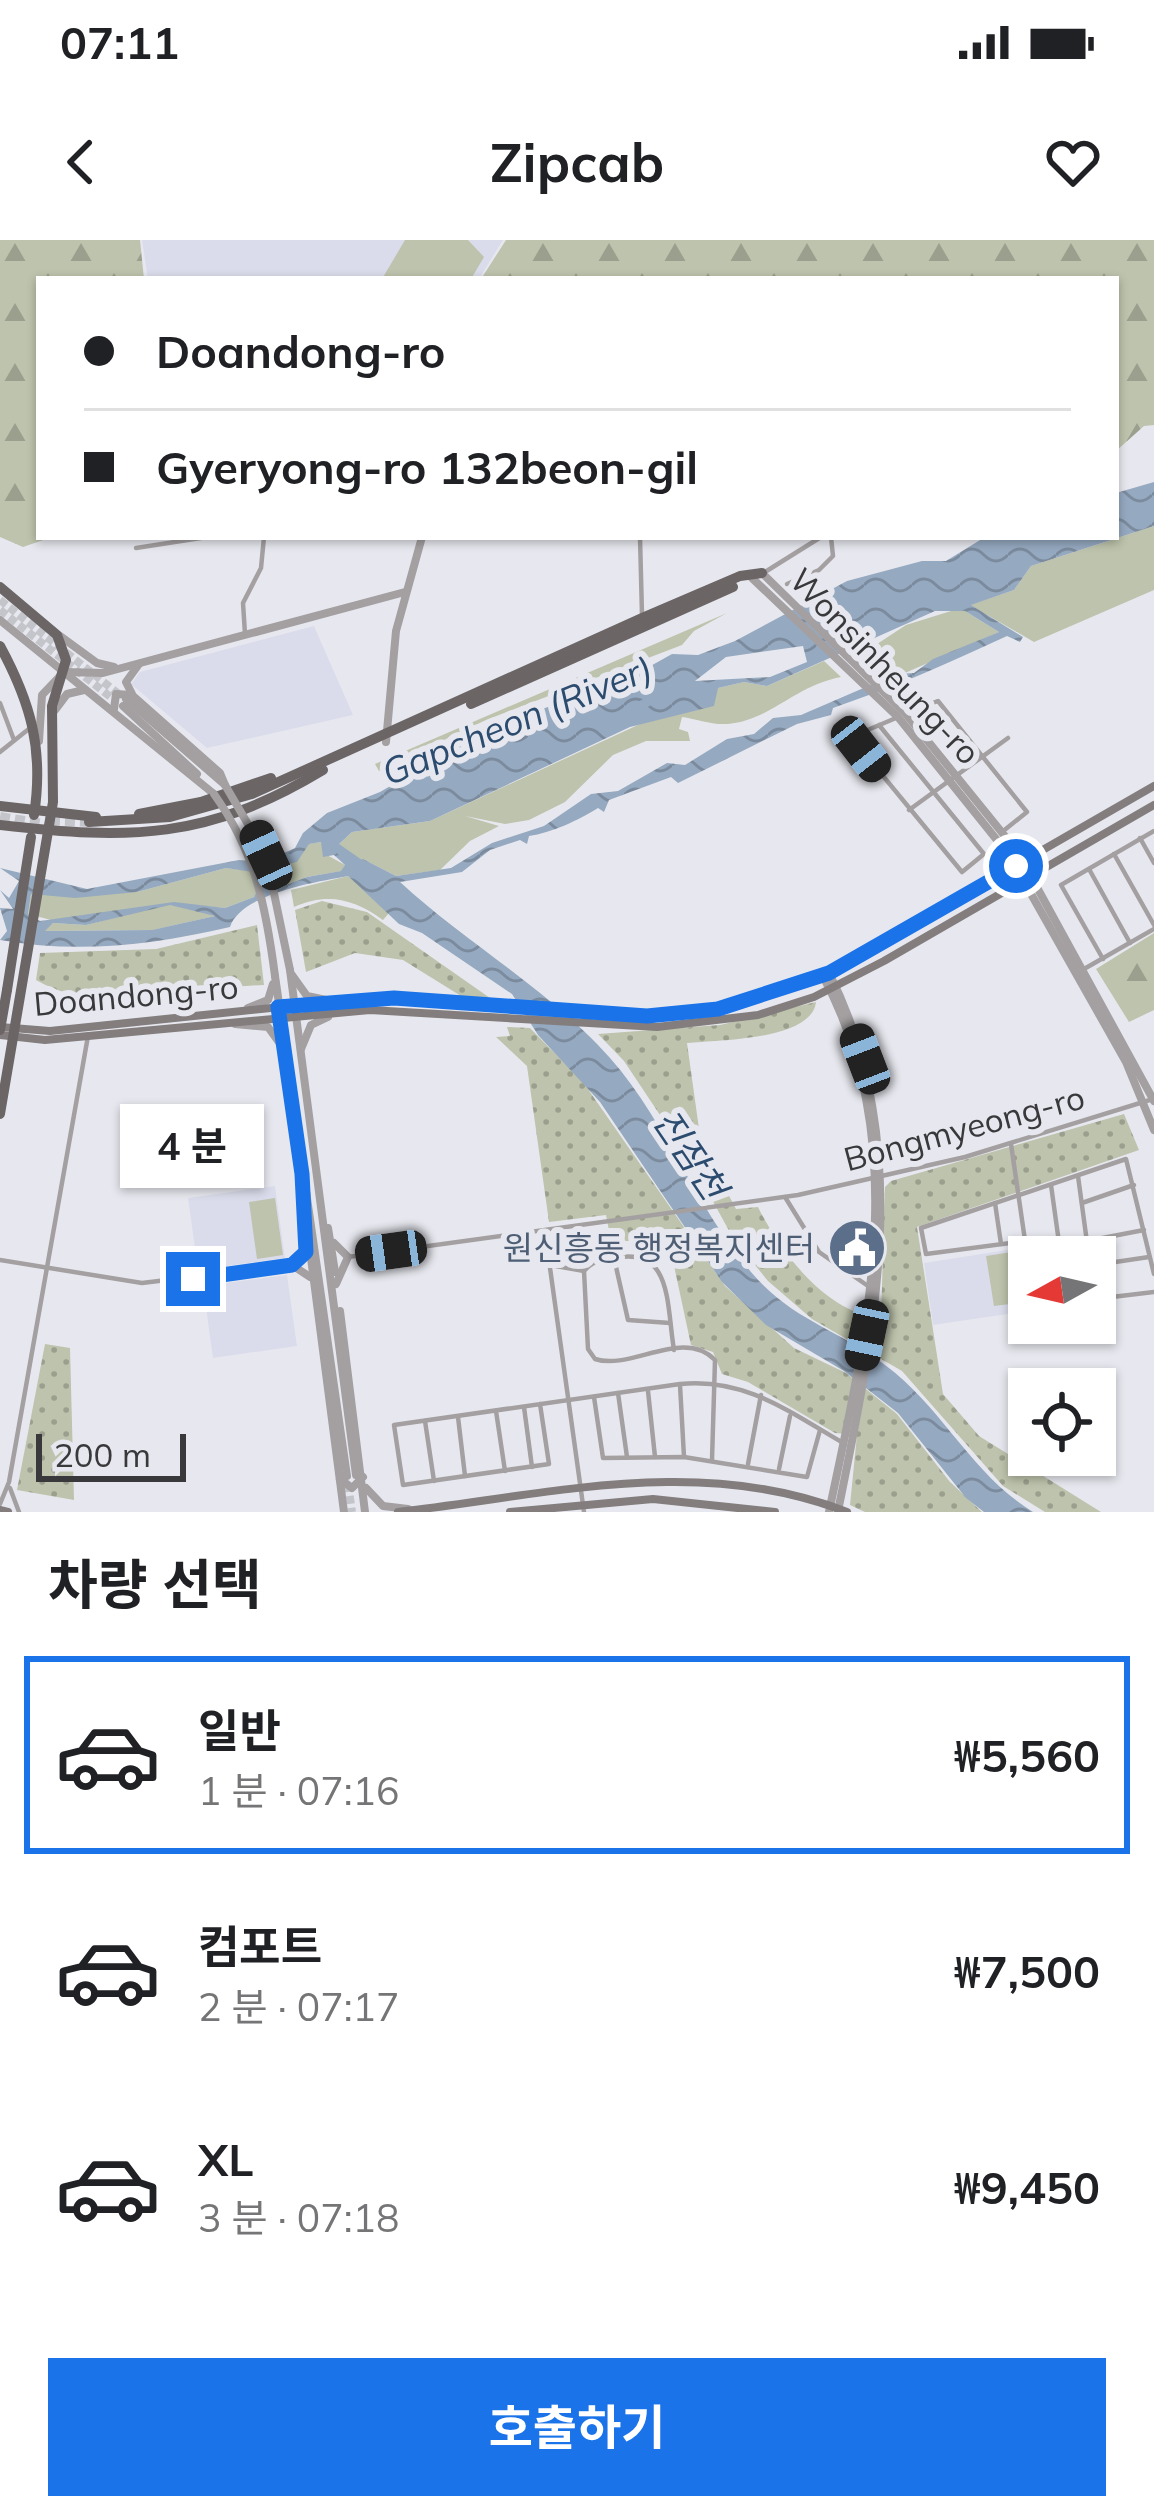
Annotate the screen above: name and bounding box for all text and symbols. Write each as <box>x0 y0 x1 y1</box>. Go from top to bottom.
text: 07:11 <box>60 14 179 70</box>
text: Zipcab <box>490 128 664 196</box>
icon: back <box>48 129 114 195</box>
icon: heart <box>1040 129 1106 195</box>
text: Doandong-ro <box>156 323 445 379</box>
text: Gyeryong-ro 132beon-gil <box>156 439 698 495</box>
street label: Wonsinheung-ro <box>781 559 989 772</box>
water label: Gapcheon (River) <box>375 645 659 794</box>
car <box>825 710 897 788</box>
car <box>234 815 298 895</box>
route start <box>989 839 1043 893</box>
street label: Doandong-ro <box>32 965 240 1024</box>
car <box>835 1019 895 1099</box>
street label: Bongmyeong-ro <box>839 1076 1089 1179</box>
water label: 진잠천 <box>644 1100 739 1211</box>
callout: 4 분 <box>121 1105 265 1189</box>
text: 4 분 <box>157 1121 227 1170</box>
public building icon: 원신흥동 행정복지센터 <box>826 1217 888 1279</box>
place label: 원신흥동 행정복지센터 <box>503 1227 815 1268</box>
car <box>353 1228 429 1274</box>
north arrow <box>1008 1236 1116 1344</box>
map controls <box>1008 1236 1116 1476</box>
route end <box>166 1252 220 1306</box>
car <box>842 1296 892 1374</box>
button: locate <box>1008 1368 1116 1476</box>
scale bar <box>36 1428 186 1481</box>
text: 200 m <box>54 1434 151 1475</box>
text: 차량 선택 <box>48 1550 262 1618</box>
icon: car <box>54 1701 162 1809</box>
text: 일반 <box>198 1702 281 1758</box>
text: ₩5,560 <box>954 1727 1100 1783</box>
text: 1 분 · 07:16 <box>198 1766 399 1815</box>
icon: car <box>54 1917 162 2025</box>
text: 컴포트 <box>198 1918 322 1974</box>
text: ₩7,500 <box>954 1943 1100 1999</box>
text: 2 분 · 07:17 <box>198 1982 399 2031</box>
text: XL <box>198 2131 253 2187</box>
icon: car <box>54 2133 162 2241</box>
text: ₩9,450 <box>954 2159 1100 2215</box>
text: 3 분 · 07:18 <box>198 2193 399 2242</box>
button: 호출하기 <box>48 2358 1106 2496</box>

